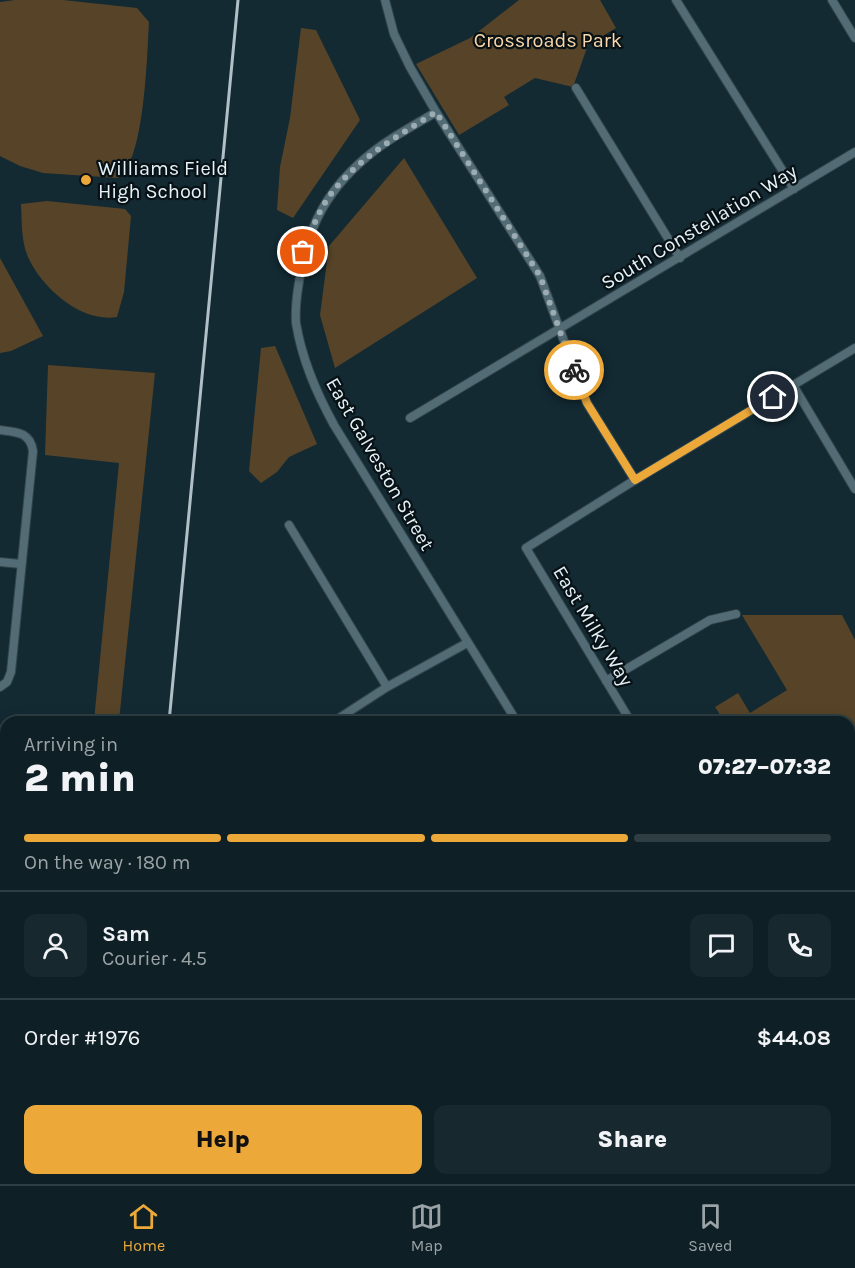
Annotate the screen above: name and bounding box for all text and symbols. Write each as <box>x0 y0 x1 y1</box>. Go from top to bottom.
park label: Crossroads Park <box>474 29 622 52</box>
place label: Williams Field High School <box>98 157 228 203</box>
street label: South Constellation Way <box>597 159 801 295</box>
marker: Williams Field High School <box>79 173 93 187</box>
pin <box>277 226 328 277</box>
icon: bag <box>286 235 319 268</box>
courier <box>544 340 604 400</box>
icon: bike <box>558 354 591 387</box>
pin <box>747 371 798 422</box>
street label: East Galveston Street <box>321 374 439 555</box>
icon: home <box>756 380 789 413</box>
street label: East Milky Way <box>548 562 638 690</box>
text: Arriving in <box>24 733 118 756</box>
text: 07:27–07:32 <box>698 754 831 780</box>
text: 2 min <box>24 755 136 801</box>
text: On the way · 180 m <box>24 851 190 874</box>
button: person <box>24 914 87 977</box>
button: chat <box>690 914 753 977</box>
button: phone <box>768 914 831 977</box>
text: Sam <box>102 921 150 947</box>
text: Courier · 4.5 <box>102 947 207 970</box>
text: Order #1976 <box>24 1025 140 1051</box>
text: $44.08 <box>757 1025 831 1051</box>
button: Help <box>24 1105 422 1174</box>
button: Share <box>434 1105 831 1174</box>
tab: Home <box>123 1200 165 1255</box>
tab: Map <box>410 1200 443 1255</box>
tab: Saved <box>688 1200 732 1255</box>

